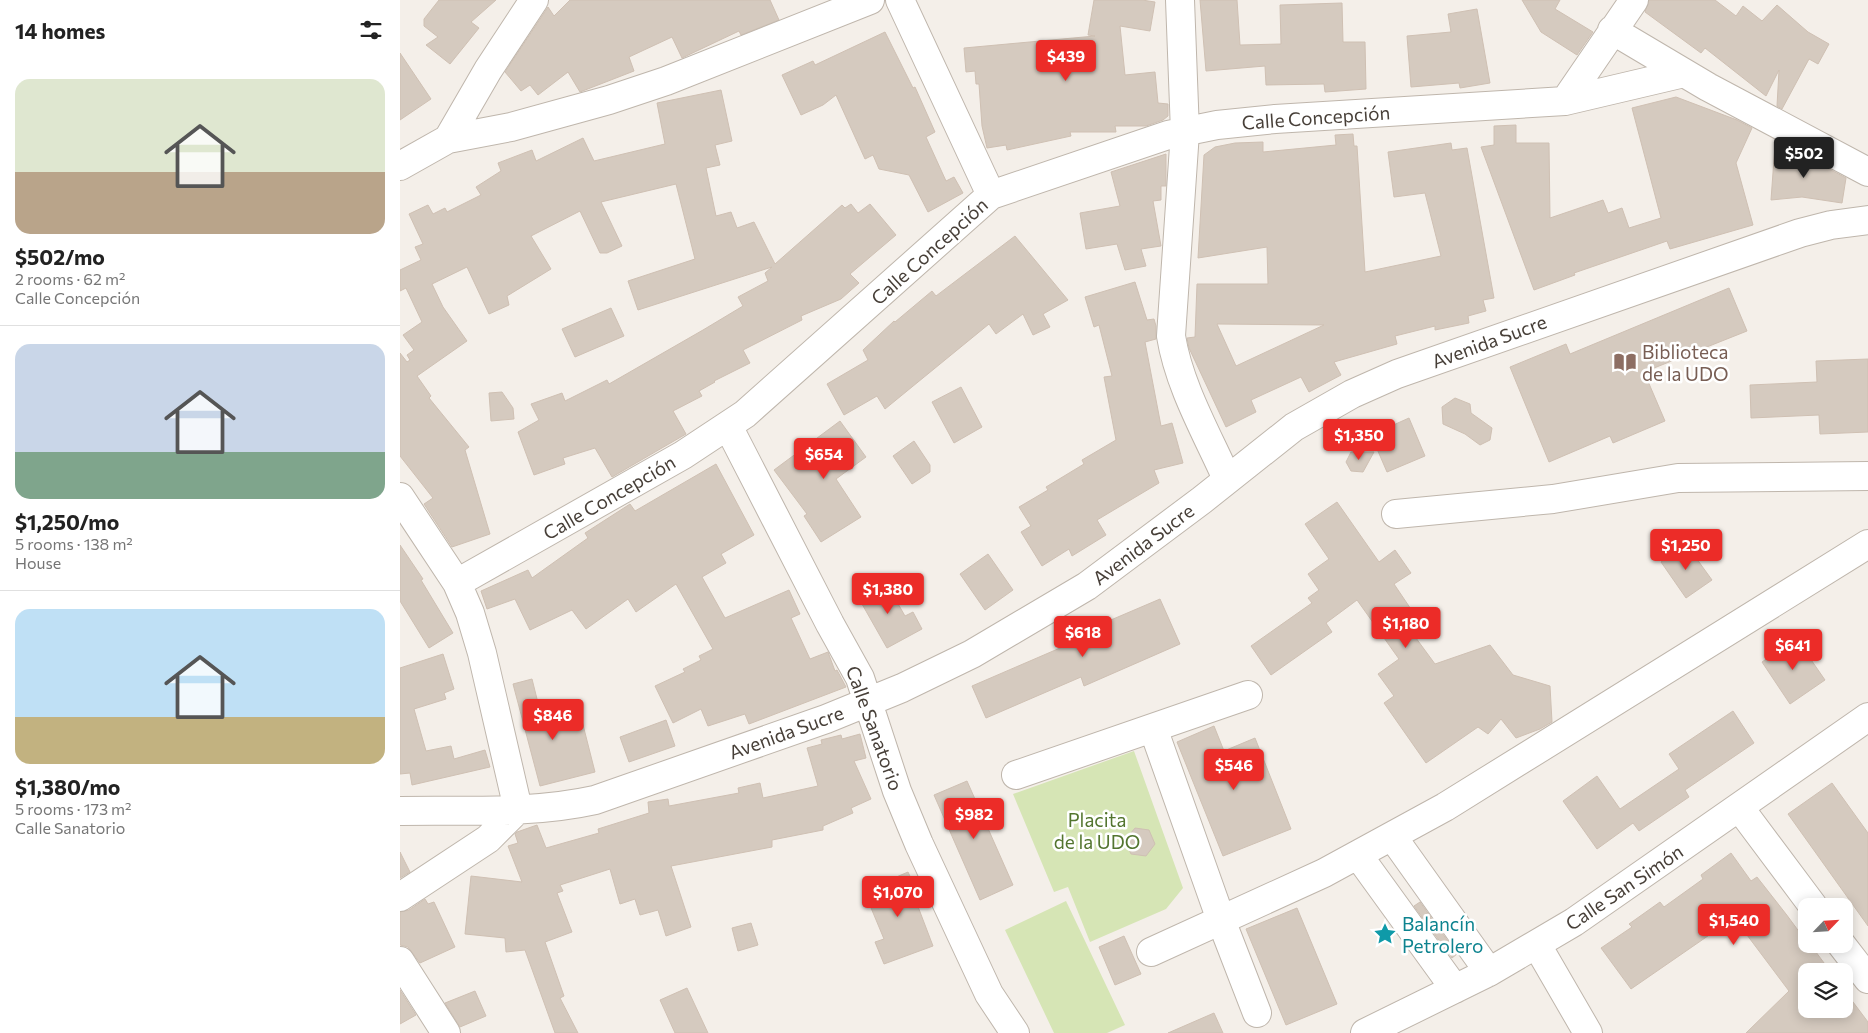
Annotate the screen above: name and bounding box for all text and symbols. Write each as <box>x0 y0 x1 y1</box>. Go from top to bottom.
icon: filters <box>357 16 385 44</box>
text: 14 homes <box>15 18 105 43</box>
pin: $439 <box>1036 39 1096 82</box>
text: $439 <box>1047 46 1085 65</box>
street label: Calle Concepción <box>1241 100 1391 134</box>
icon: home <box>155 111 245 201</box>
pin: $502 <box>1774 136 1834 179</box>
text: $502 <box>1785 143 1823 162</box>
street label: Calle Concepción <box>866 193 992 309</box>
text: $502/mo <box>15 244 105 269</box>
text: 2 rooms · 62 m² <box>15 269 125 288</box>
text: Calle Concepción <box>15 288 140 307</box>
street label: Avenida Sucre <box>1428 310 1550 372</box>
place label: Biblioteca de la UDO <box>1642 340 1728 385</box>
library icon: Biblioteca de la UDO <box>1612 349 1638 375</box>
icon: home <box>155 377 245 467</box>
pin: $1,350 <box>1318 418 1400 461</box>
text: $1,350 <box>1334 425 1384 444</box>
pin: $654 <box>794 438 854 480</box>
text: $654 <box>805 444 843 463</box>
street label: Calle Concepción <box>539 450 679 544</box>
street label: Avenida Sucre <box>1088 499 1198 589</box>
text: $1,250/mo <box>15 509 119 534</box>
pin: $1,250 <box>1645 528 1727 571</box>
text: 5 rooms · 138 m² <box>15 534 133 553</box>
text: $1,250 <box>1661 535 1711 554</box>
text: House <box>15 553 61 572</box>
pin: $1,380 <box>847 572 929 615</box>
text: $1,380 <box>863 579 913 598</box>
pin: $1,180 <box>1365 606 1447 649</box>
text: $1,180 <box>1382 613 1430 632</box>
pin: $618 <box>1053 616 1113 658</box>
text: $618 <box>1065 622 1101 641</box>
pin: $641 <box>1763 628 1823 671</box>
text: $641 <box>1775 635 1811 654</box>
icon: home <box>155 642 245 732</box>
street label: Calle Sanatorio <box>842 663 908 793</box>
pin: $846 <box>523 698 583 741</box>
street label: Avenida Sucre <box>725 701 847 763</box>
text: $846 <box>534 705 572 724</box>
pin: $546 <box>1204 748 1264 791</box>
text: $546 <box>1215 755 1253 774</box>
text: $1,380/mo <box>15 774 120 799</box>
pin: $982 <box>944 798 1004 840</box>
text: 5 rooms · 173 m² <box>15 799 132 818</box>
text: $982 <box>955 804 993 823</box>
park label: Placita de la UDO <box>1054 808 1140 853</box>
text: Calle Sanatorio <box>15 818 125 837</box>
street label: Calle San Simón <box>1561 839 1687 935</box>
pin: $1,070 <box>857 876 939 918</box>
text: $1,070 <box>873 882 923 901</box>
north arrow <box>1798 898 1852 952</box>
map controls <box>1798 898 1853 1018</box>
pin: $1,540 <box>1693 904 1775 946</box>
text: $1,540 <box>1709 910 1759 929</box>
place label: Balancín Petrolero <box>1402 912 1483 957</box>
place icon: Balancín Petrolero <box>1372 921 1398 947</box>
button: layers <box>1798 963 1853 1018</box>

